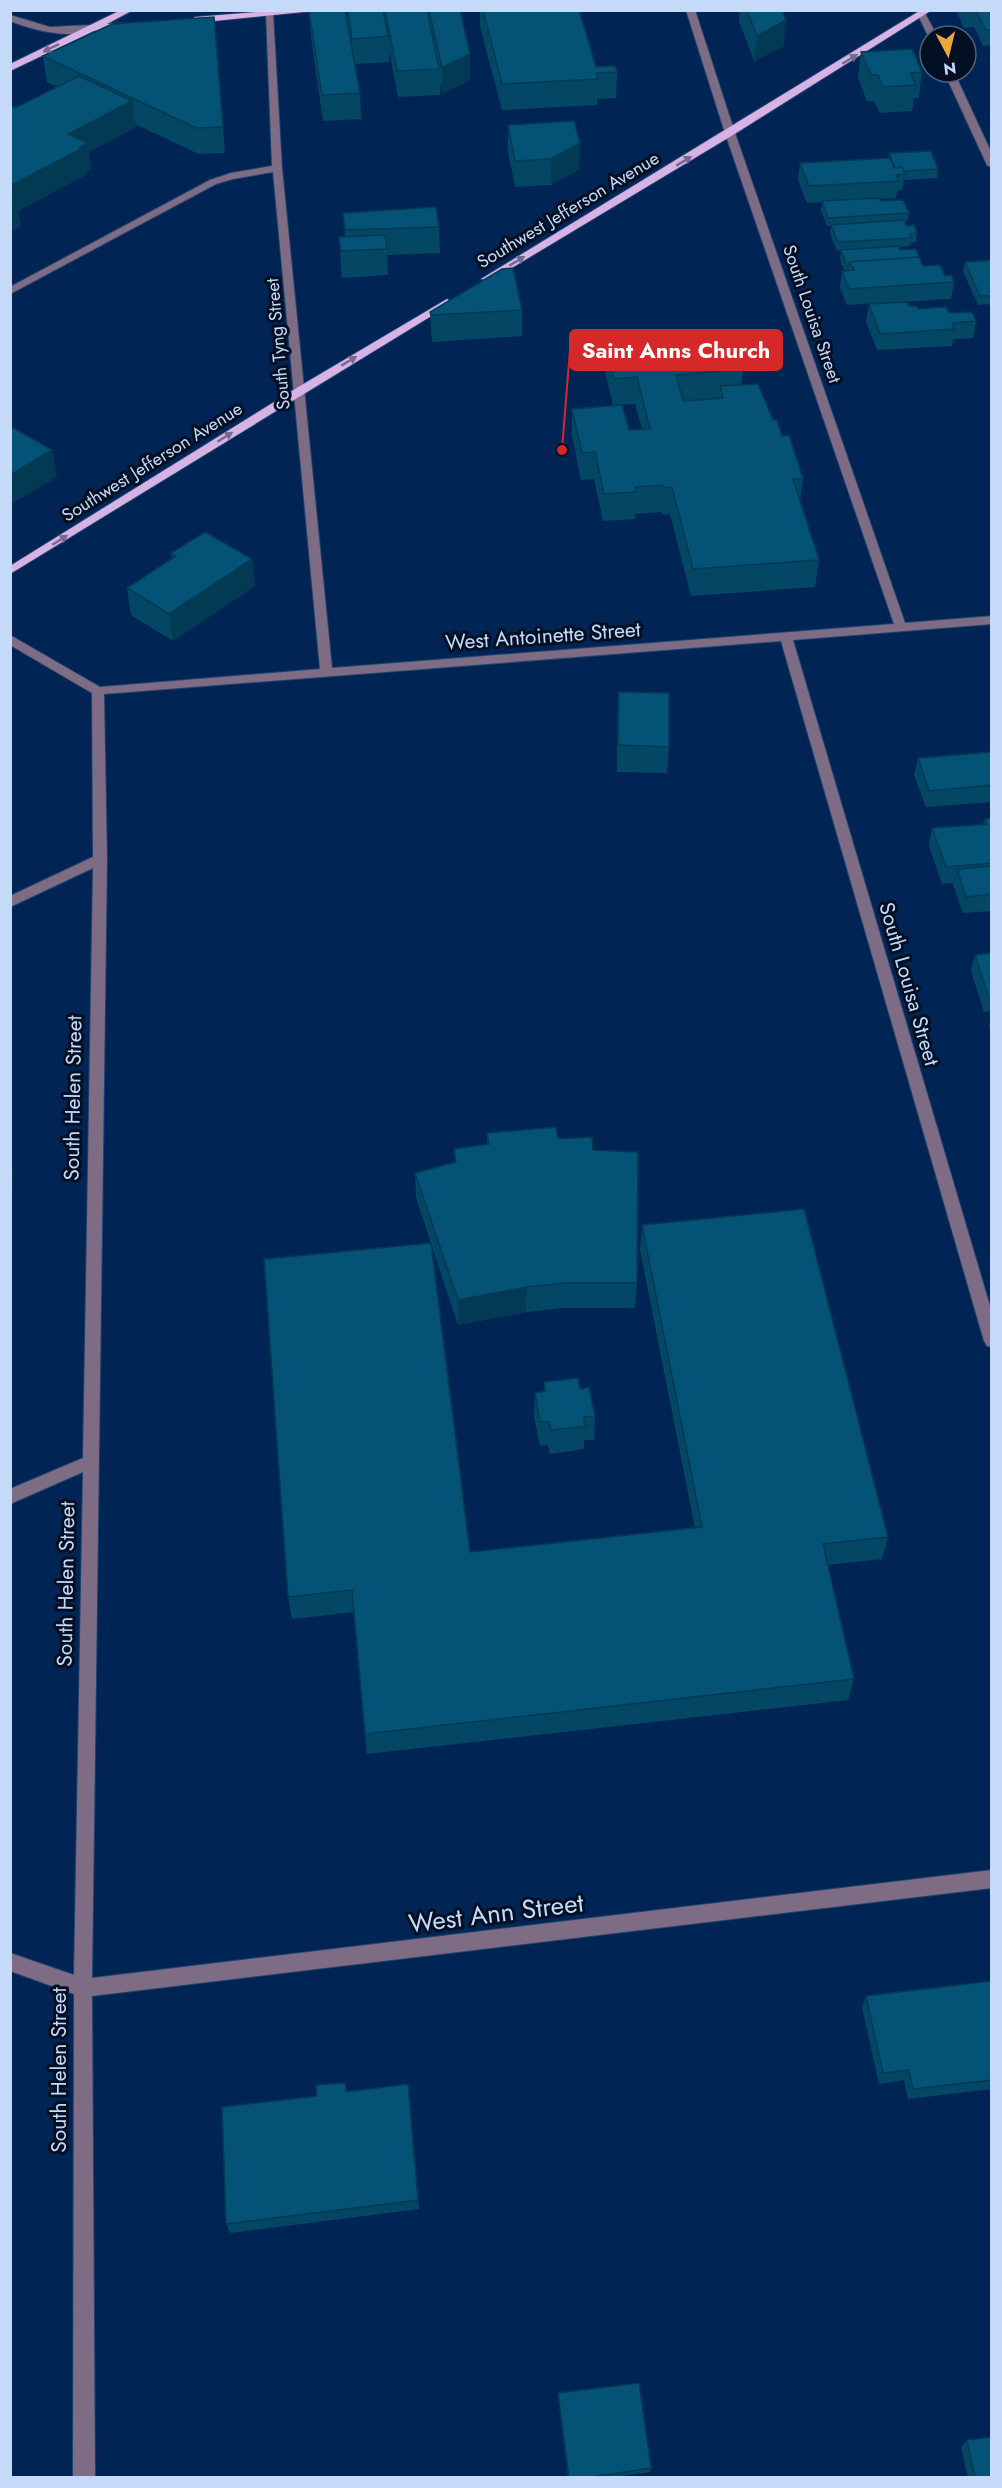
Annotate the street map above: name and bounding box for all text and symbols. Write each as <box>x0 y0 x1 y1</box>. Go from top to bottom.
north arrow <box>918 24 978 84</box>
one-way arrow <box>42 44 59 53</box>
one-way arrow <box>842 53 858 64</box>
text: N <box>942 56 957 81</box>
street label: Southwest Jefferson Avenue <box>472 145 664 275</box>
one-way arrow <box>676 156 693 166</box>
street label: South Louisa Street <box>776 241 848 387</box>
one-way arrow <box>509 255 525 266</box>
street label: South Tyng Street <box>259 276 297 411</box>
callout: Saint Anns Church <box>570 330 782 370</box>
text: Saint Anns Church <box>582 334 770 366</box>
one-way arrow <box>341 355 357 366</box>
street label: Southwest Jefferson Avenue <box>57 396 247 528</box>
one-way arrow <box>217 431 234 442</box>
one-way arrow <box>52 535 68 546</box>
street label: West Antoinette Street <box>444 614 642 658</box>
street label: South Louisa Street <box>871 899 947 1069</box>
street label: South Helen Street <box>57 1015 89 1181</box>
street label: South Helen Street <box>50 1501 82 1667</box>
street label: West Ann Street <box>406 1883 586 1943</box>
street label: South Helen Street <box>44 1987 74 2153</box>

